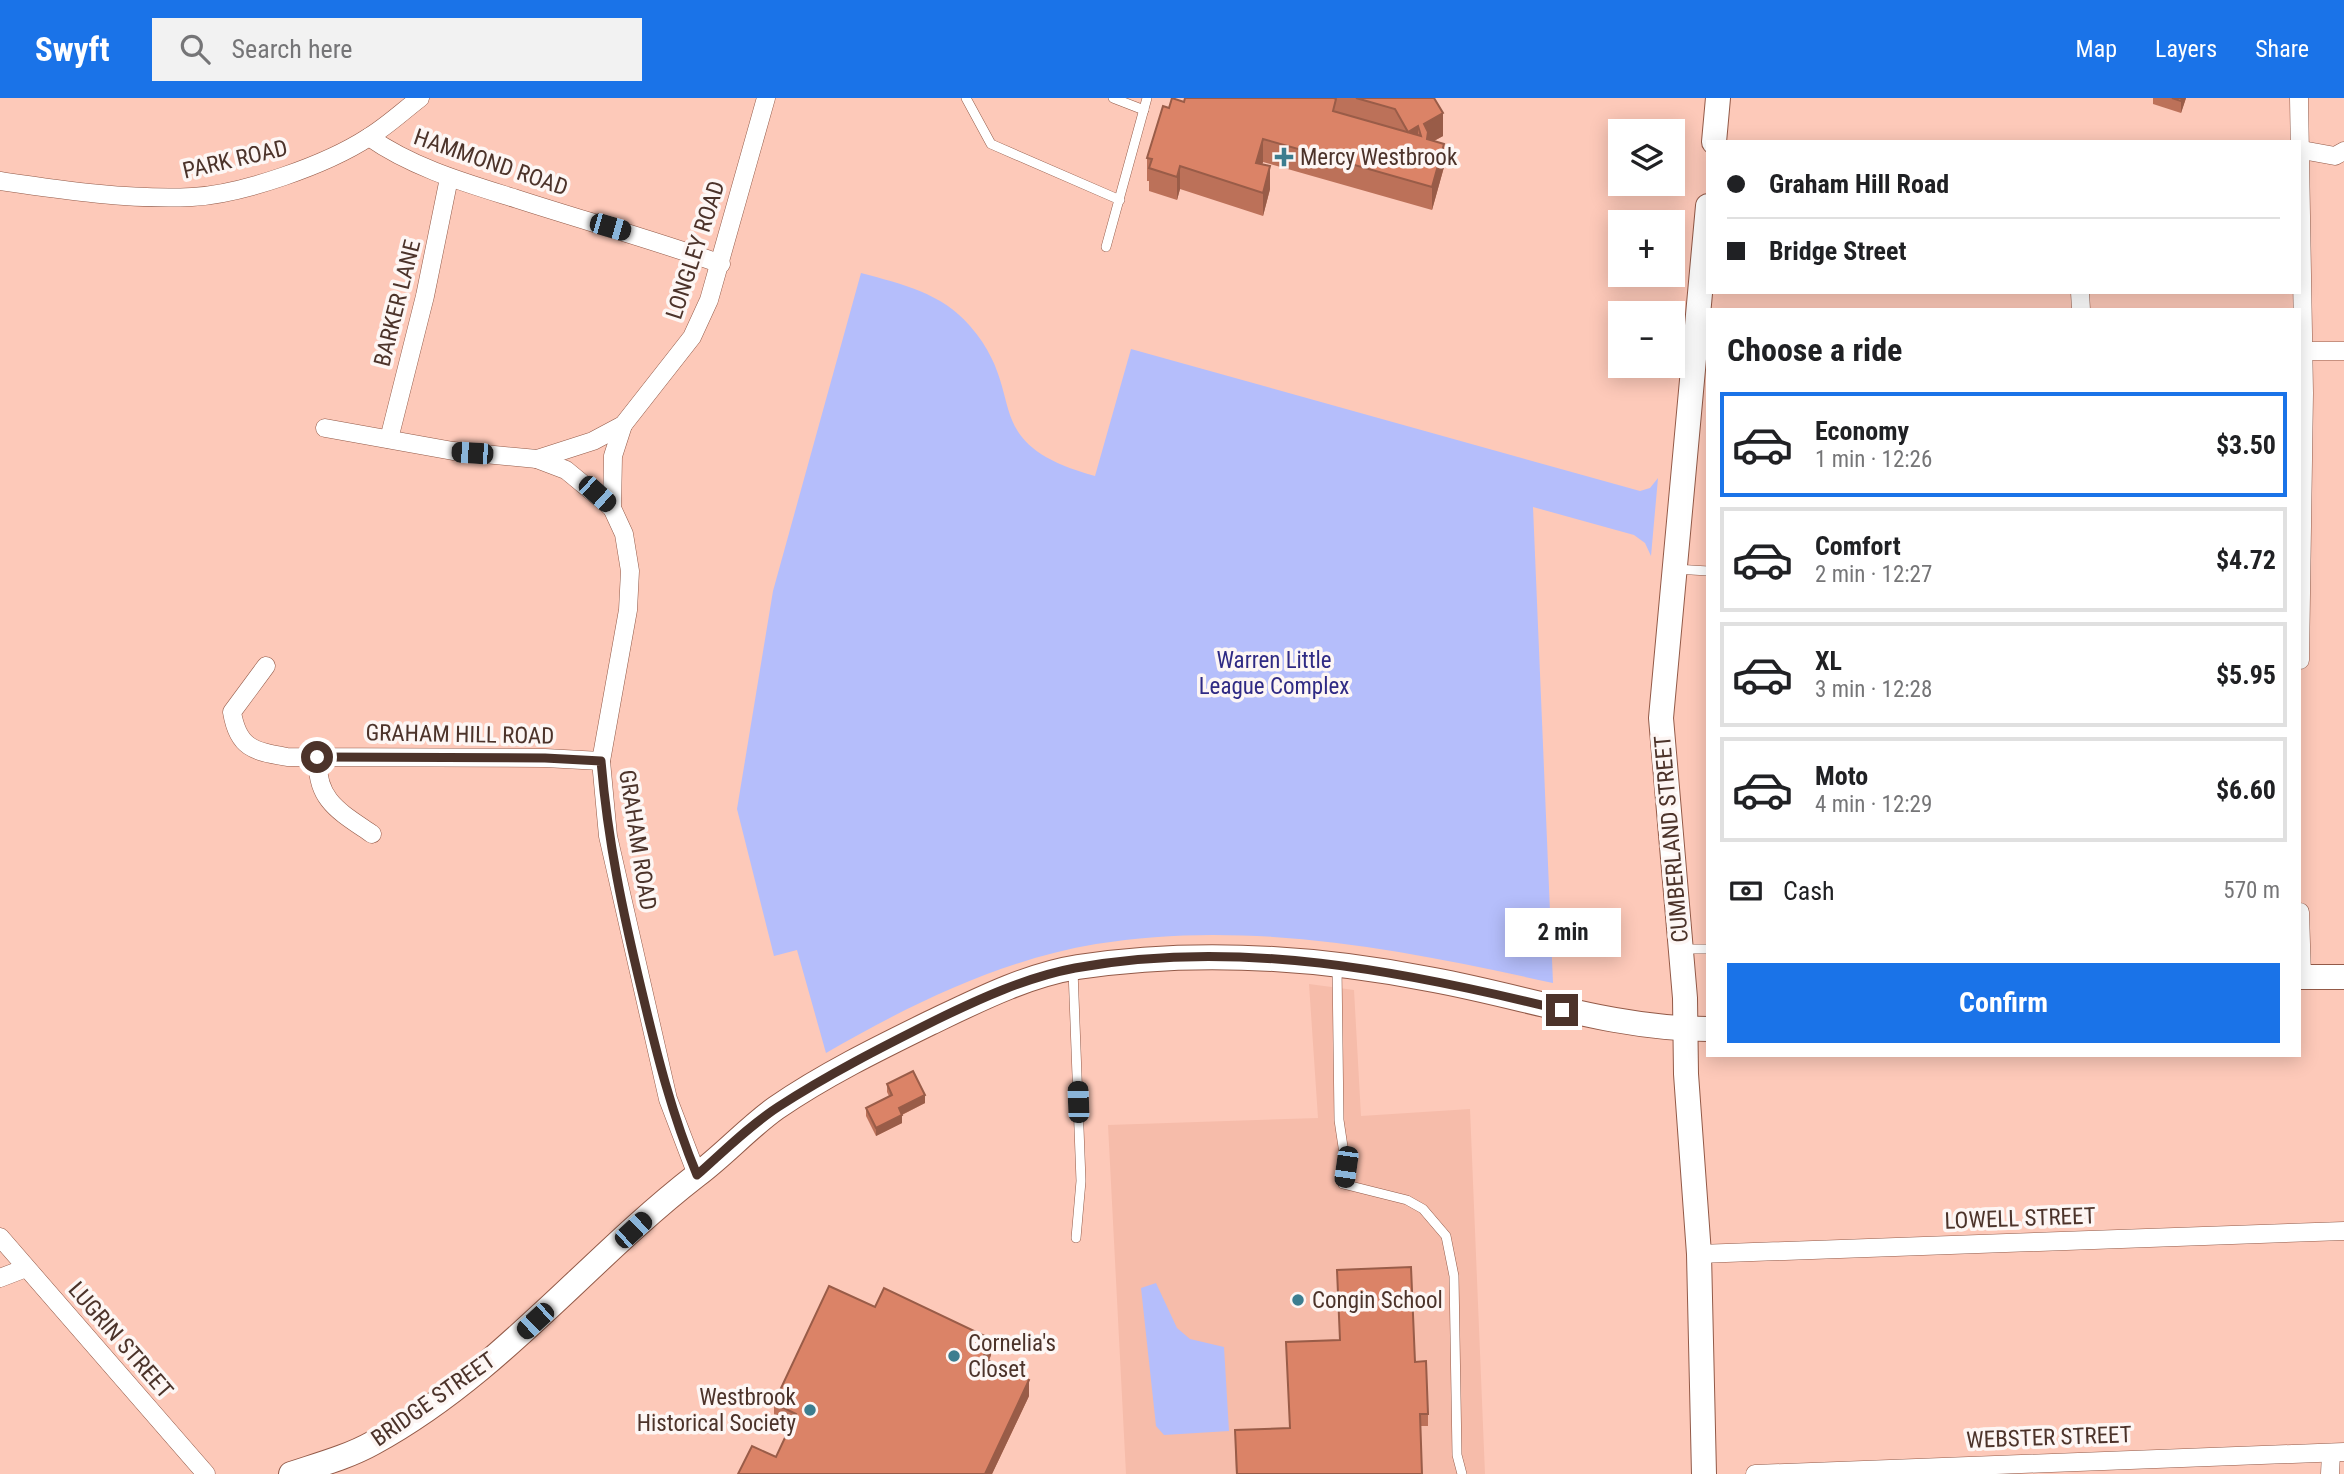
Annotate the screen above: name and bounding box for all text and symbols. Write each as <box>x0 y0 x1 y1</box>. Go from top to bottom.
search box <box>152 18 642 81</box>
text: Swyft <box>35 30 110 69</box>
icon: search <box>176 30 214 68</box>
text: Search here <box>232 34 353 64</box>
text: Map <box>2076 35 2117 63</box>
text: Layers <box>2155 35 2217 63</box>
text: Share <box>2255 35 2309 63</box>
map controls <box>1608 119 1685 378</box>
button: layers <box>1608 119 1685 196</box>
street label: HAMMOND ROAD <box>410 123 571 201</box>
street label: PARK ROAD <box>180 134 290 185</box>
place label: Mercy Westbrook <box>1300 144 1458 171</box>
marker: Mercy Westbrook <box>1274 147 1294 167</box>
text: Graham Hill Road <box>1769 169 1949 199</box>
street label: LONGLEY ROAD <box>660 178 731 323</box>
button: + <box>1608 210 1685 287</box>
car <box>587 211 634 243</box>
text: Bridge Street <box>1769 236 1906 266</box>
street label: BARKER LANE <box>369 237 426 369</box>
button: − <box>1608 301 1685 378</box>
text: Choose a ride <box>1727 331 1902 369</box>
icon: car <box>1731 413 1794 476</box>
text: Economy <box>1815 416 1909 446</box>
text: $3.50 <box>2216 430 2276 460</box>
car <box>451 441 494 465</box>
text: 1 min · 12:26 <box>1815 446 1932 473</box>
car <box>575 472 620 516</box>
icon: car <box>1731 528 1794 591</box>
text: Comfort <box>1815 531 1901 561</box>
text: $4.72 <box>2216 545 2276 575</box>
text: 2 min · 12:27 <box>1815 561 1932 588</box>
icon: car <box>1731 643 1794 706</box>
text: XL <box>1815 646 1842 676</box>
park label: Warren Little League Complex <box>1199 647 1349 700</box>
text: $5.95 <box>2216 660 2276 690</box>
text: 3 min · 12:28 <box>1815 676 1932 703</box>
street label: GRAHAM HILL ROAD <box>365 719 555 750</box>
street label: CUMBERLAND STREET <box>1649 734 1694 944</box>
route start <box>301 741 333 773</box>
icon: car <box>1731 758 1794 821</box>
text: Moto <box>1815 761 1868 791</box>
street label: GRAHAM ROAD <box>613 768 662 912</box>
text: $6.60 <box>2216 775 2276 805</box>
text: 4 min · 12:29 <box>1815 791 1932 818</box>
icon: cash <box>1727 872 1765 910</box>
text: Cash <box>1783 876 1835 906</box>
text: 570 m <box>2223 877 2280 904</box>
callout: 2 min <box>1504 908 1620 958</box>
text: 2 min <box>1537 919 1589 946</box>
button: Confirm <box>1727 963 2280 1043</box>
route end <box>1546 994 1578 1026</box>
car <box>1067 1081 1090 1123</box>
car <box>1333 1145 1360 1189</box>
street label: LOWELL STREET <box>1944 1202 2096 1235</box>
car <box>611 1208 656 1252</box>
street label: LUGRIN STREET <box>63 1277 179 1404</box>
place label: Congin School <box>1312 1287 1443 1314</box>
marker: Congin School <box>1290 1292 1306 1308</box>
car <box>513 1299 558 1343</box>
place label: Cornelia's Closet <box>968 1330 1056 1383</box>
street label: BRIDGE STREET <box>366 1347 500 1452</box>
marker: Cornelia's Closet <box>946 1348 962 1364</box>
place label: Westbrook Historical Society <box>637 1384 797 1437</box>
marker: Westbrook Historical Society <box>802 1402 818 1418</box>
street label: WEBSTER STREET <box>1966 1421 2132 1454</box>

